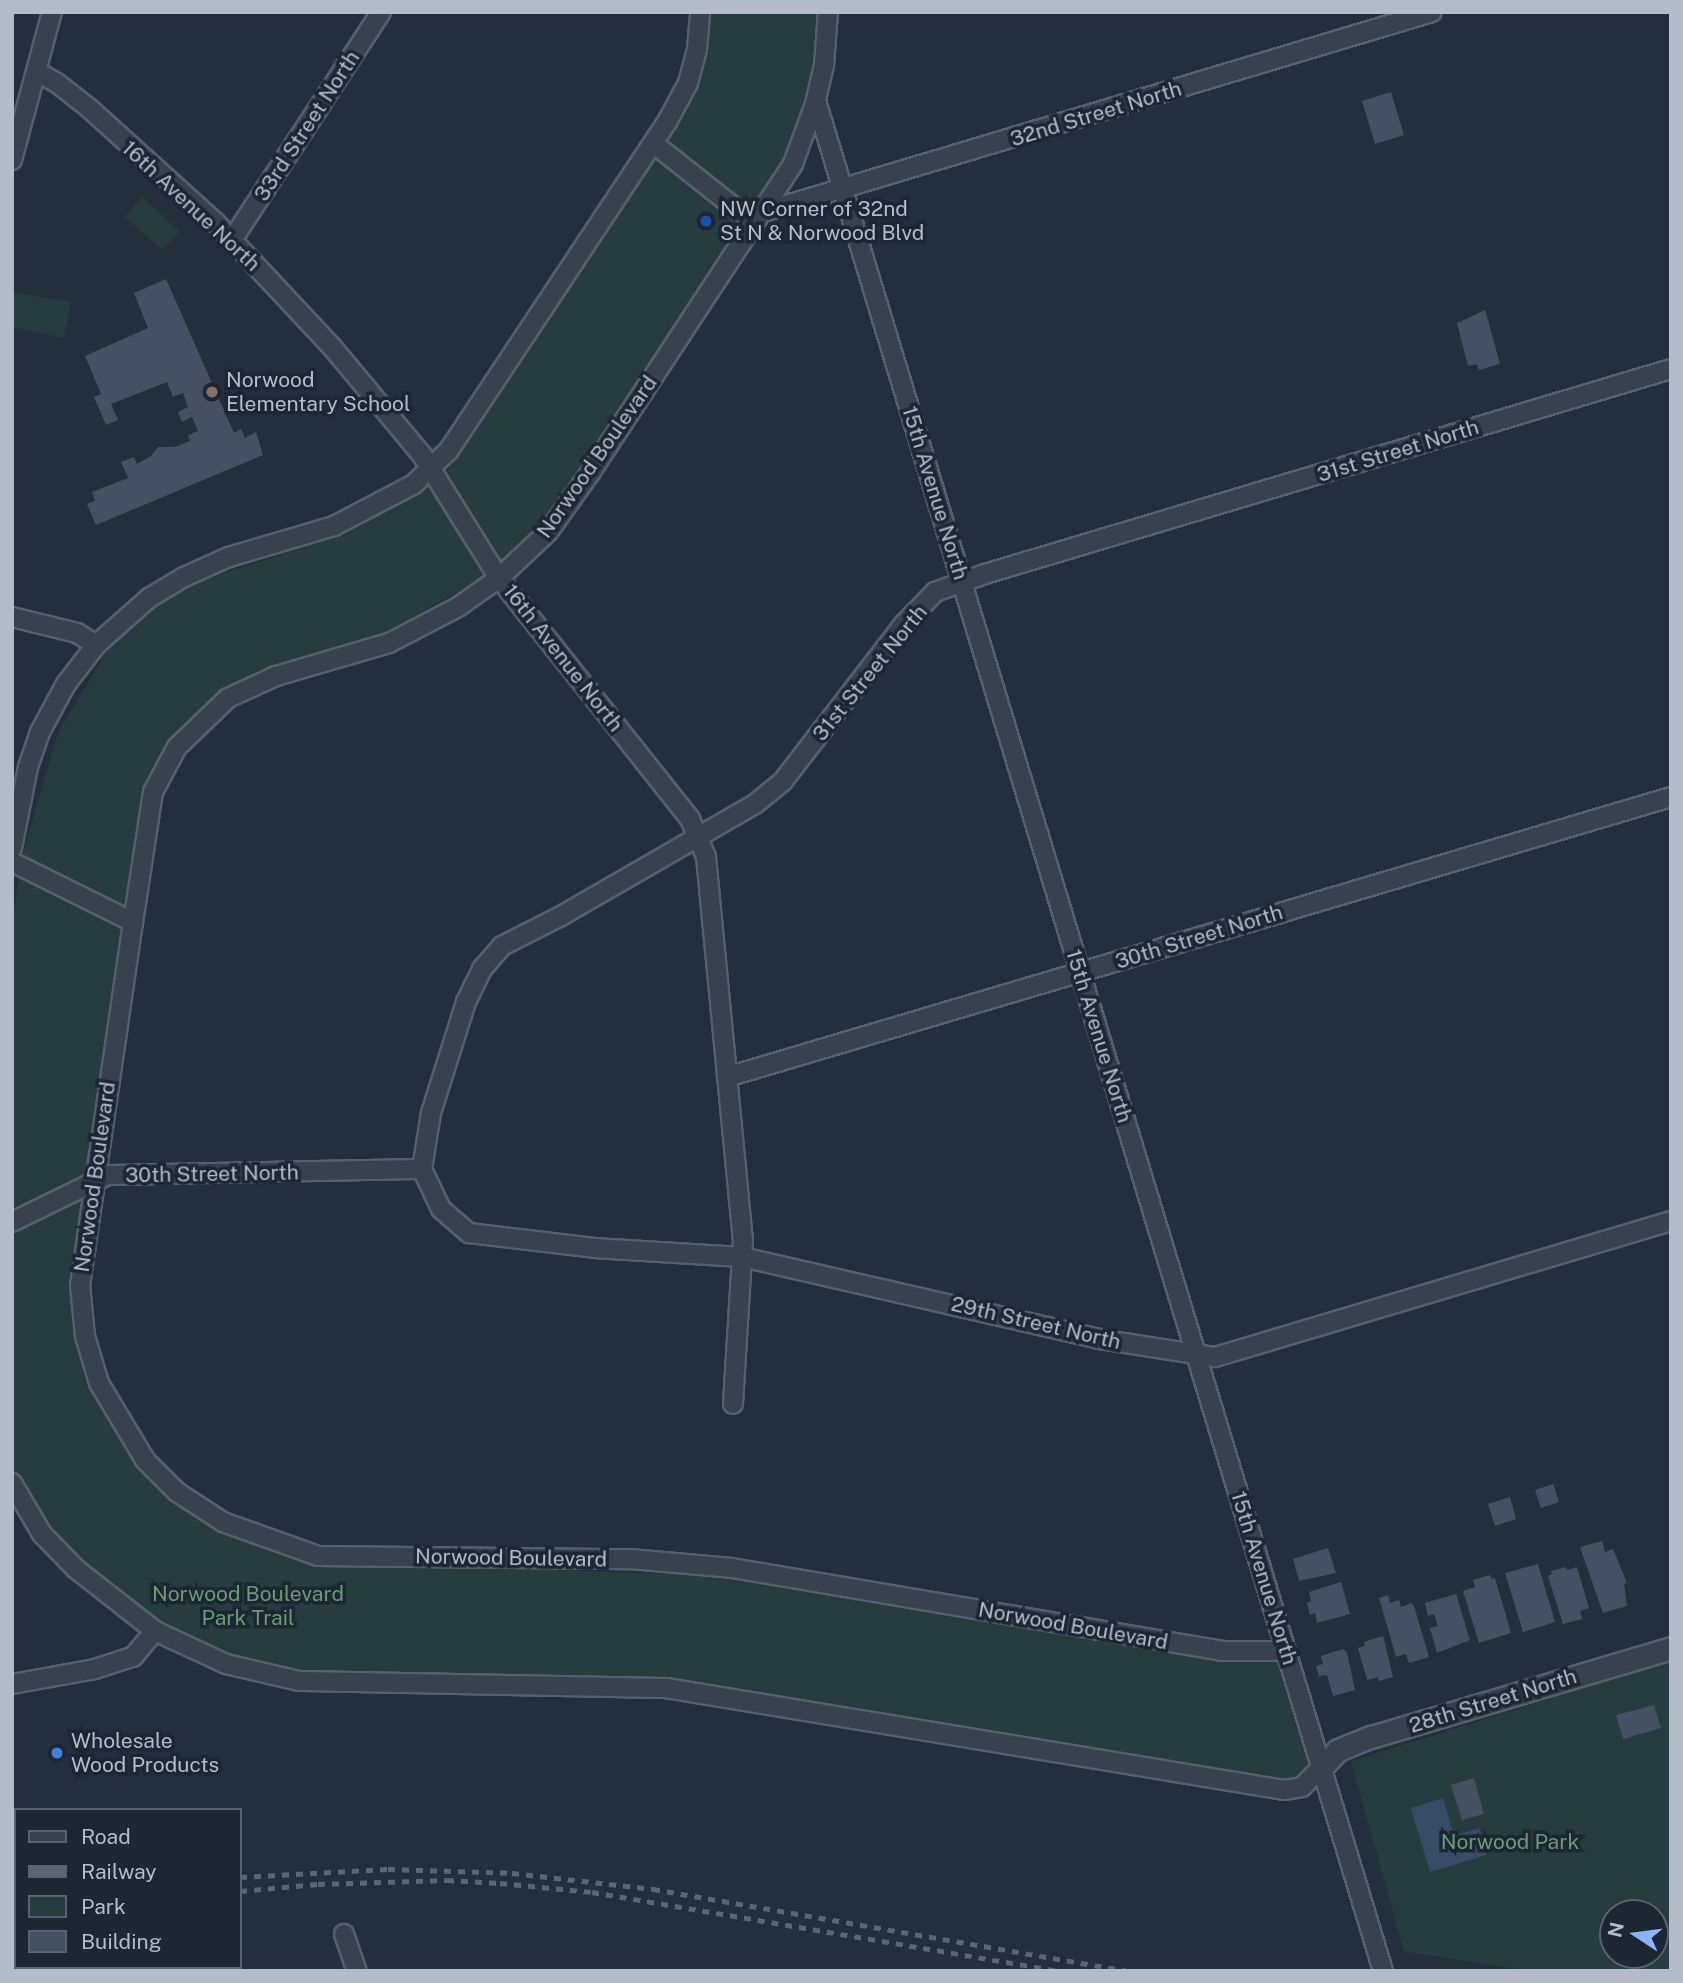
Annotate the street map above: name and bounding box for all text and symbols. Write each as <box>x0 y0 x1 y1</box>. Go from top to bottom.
street label: 33rd Street North <box>249 46 365 206</box>
street label: 32nd Street North <box>1007 76 1185 152</box>
street label: 16th Avenue North <box>117 135 265 277</box>
place label: NW Corner of 32nd St N & Norwood Blvd <box>720 196 924 246</box>
marker: NW Corner of 32nd St N & Norwood Blvd <box>698 213 714 229</box>
place label: Norwood Elementary School <box>226 367 410 417</box>
street label: Norwood Boulevard <box>532 371 662 543</box>
marker: Norwood Elementary School <box>204 384 220 400</box>
street label: 15th Avenue North <box>897 403 973 583</box>
street label: 31st Street North <box>1314 414 1482 488</box>
street label: 16th Avenue North <box>498 579 628 737</box>
street label: 31st Street North <box>807 600 933 746</box>
street label: 30th Street North <box>1112 900 1286 974</box>
street label: 15th Avenue North <box>1061 946 1137 1126</box>
street label: Norwood Boulevard <box>69 1080 121 1274</box>
street label: 30th Street North <box>125 1160 299 1188</box>
street label: 29th Street North <box>949 1291 1123 1355</box>
street label: 15th Avenue North <box>1226 1488 1302 1668</box>
street label: Norwood Boulevard <box>415 1544 607 1572</box>
park label: Norwood Boulevard Park Trail <box>152 1581 344 1631</box>
street label: Norwood Boulevard <box>976 1597 1170 1655</box>
street label: 28th Street North <box>1406 1664 1580 1738</box>
place label: Wholesale Wood Products <box>71 1728 219 1778</box>
marker: Wholesale Wood Products <box>49 1745 65 1761</box>
legend <box>14 1808 242 1969</box>
text: Road <box>81 1824 131 1849</box>
park label: Norwood Park <box>1441 1829 1579 1855</box>
text: Railway <box>81 1859 157 1884</box>
text: Park <box>81 1894 126 1919</box>
north arrow <box>1599 1899 1669 1969</box>
text: N <box>1603 1920 1628 1939</box>
text: Building <box>81 1929 162 1954</box>

